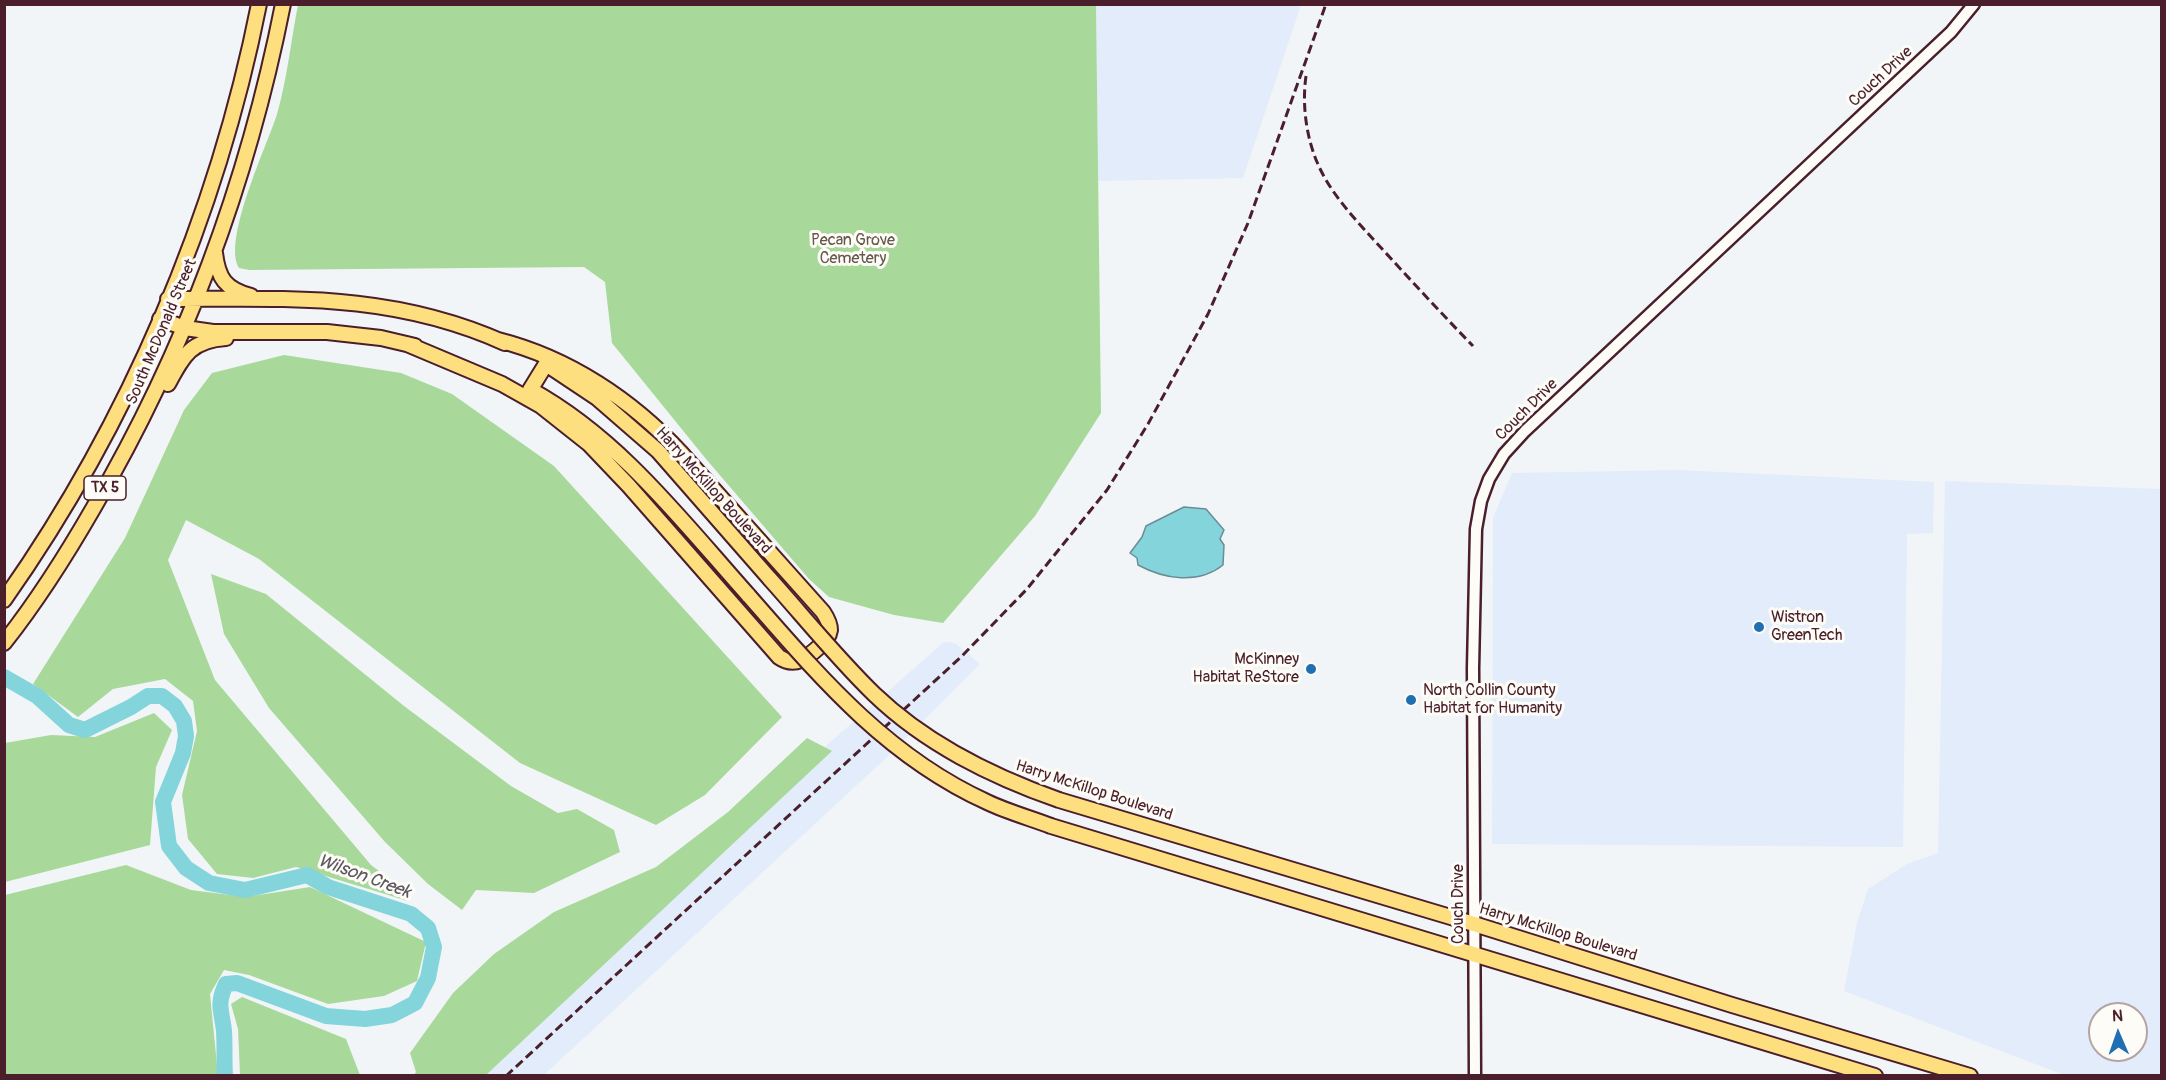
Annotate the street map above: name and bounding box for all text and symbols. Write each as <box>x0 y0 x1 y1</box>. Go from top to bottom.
street label: Couch Drive <box>1845 43 1917 111</box>
park label: Pecan Grove Cemetery <box>811 231 895 269</box>
street label: South McDonald Street <box>123 256 201 408</box>
street label: Couch Drive <box>1492 375 1562 445</box>
street label: Harry McKillop Boulevard <box>651 424 775 558</box>
road number: TX 5 <box>84 476 126 500</box>
place label: Wistron GreenTech <box>1771 608 1842 646</box>
marker: Wistron GreenTech <box>1752 620 1766 634</box>
place label: McKinney Habitat ReStore <box>1193 650 1299 688</box>
marker: McKinney Habitat ReStore <box>1304 662 1318 676</box>
place label: North Collin County Habitat for Humanity <box>1423 681 1562 719</box>
marker: North Collin County Habitat for Humanity <box>1404 693 1418 707</box>
street label: Harry McKillop Boulevard <box>1013 757 1175 825</box>
water label: Wilson Creek <box>315 850 413 904</box>
street label: Couch Drive <box>1449 864 1469 944</box>
street label: Harry McKillop Boulevard <box>1477 900 1639 966</box>
north arrow <box>2088 1002 2148 1062</box>
text: N <box>2112 1006 2123 1026</box>

